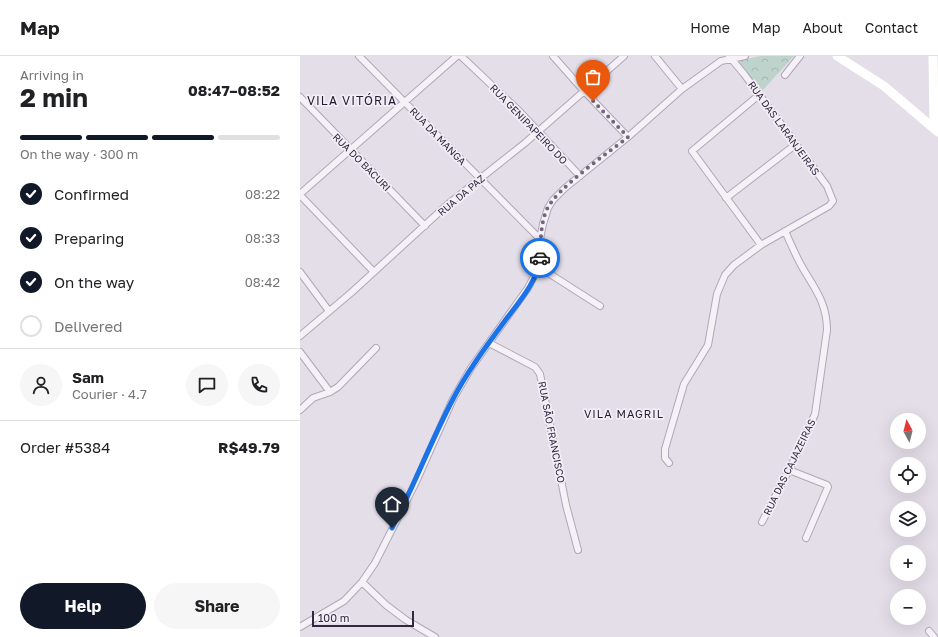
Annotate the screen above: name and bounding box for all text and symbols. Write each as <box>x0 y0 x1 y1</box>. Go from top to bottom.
text: Map <box>20 16 60 39</box>
text: Home <box>690 19 730 36</box>
text: Map <box>752 19 780 36</box>
text: About <box>802 19 843 36</box>
text: Contact <box>865 19 918 36</box>
pin <box>576 60 610 101</box>
icon: bag <box>582 66 604 88</box>
text: Arriving in <box>20 67 84 83</box>
street label: RUA DAS LARANJEIRAS <box>746 79 822 177</box>
text: 08:47–08:52 <box>188 81 280 99</box>
text: 2 min <box>20 82 88 113</box>
street label: RUA GENIPAPEIRO DO <box>488 82 570 166</box>
district label: VILA VITÓRIA <box>307 93 397 108</box>
street label: RUA DA MANGA <box>408 105 469 167</box>
street label: RUA DO BACURI <box>331 131 393 193</box>
text: On the way · 300 m <box>20 146 138 162</box>
street label: RUA DA PAZ <box>435 172 487 218</box>
icon: check <box>20 183 42 205</box>
text: Confirmed <box>54 185 129 203</box>
text: 08:22 <box>245 186 280 202</box>
icon: check <box>20 227 42 249</box>
text: Preparing <box>54 229 124 247</box>
text: 08:33 <box>245 230 280 246</box>
courier <box>520 238 560 278</box>
icon: car <box>529 247 551 269</box>
icon: check <box>20 271 42 293</box>
text: On the way <box>54 273 134 291</box>
text: 08:42 <box>245 274 280 290</box>
text: Delivered <box>54 317 122 335</box>
button: person <box>20 364 62 406</box>
button: chat <box>186 364 228 406</box>
button: phone <box>238 364 280 406</box>
text: Sam <box>72 368 104 386</box>
street label: RUA SÃO FRANCISCO <box>536 380 568 484</box>
text: Courier · 4.7 <box>72 386 147 402</box>
district label: VILA MAGRIL <box>584 407 664 420</box>
north arrow <box>890 413 926 449</box>
map controls <box>890 413 926 625</box>
street label: RUA DAS CAJAZEIRAS <box>760 417 818 517</box>
text: Order #5384 <box>20 438 110 456</box>
text: R$49.79 <box>218 438 280 456</box>
button: locate <box>890 457 926 493</box>
pin <box>375 487 409 528</box>
icon: home <box>381 493 403 515</box>
button: layers <box>890 501 926 537</box>
button: + <box>890 545 926 581</box>
button: Help <box>20 583 146 629</box>
button: Share <box>154 583 280 629</box>
button: − <box>890 589 926 625</box>
scale bar <box>312 609 414 628</box>
text: 100 m <box>318 611 349 624</box>

